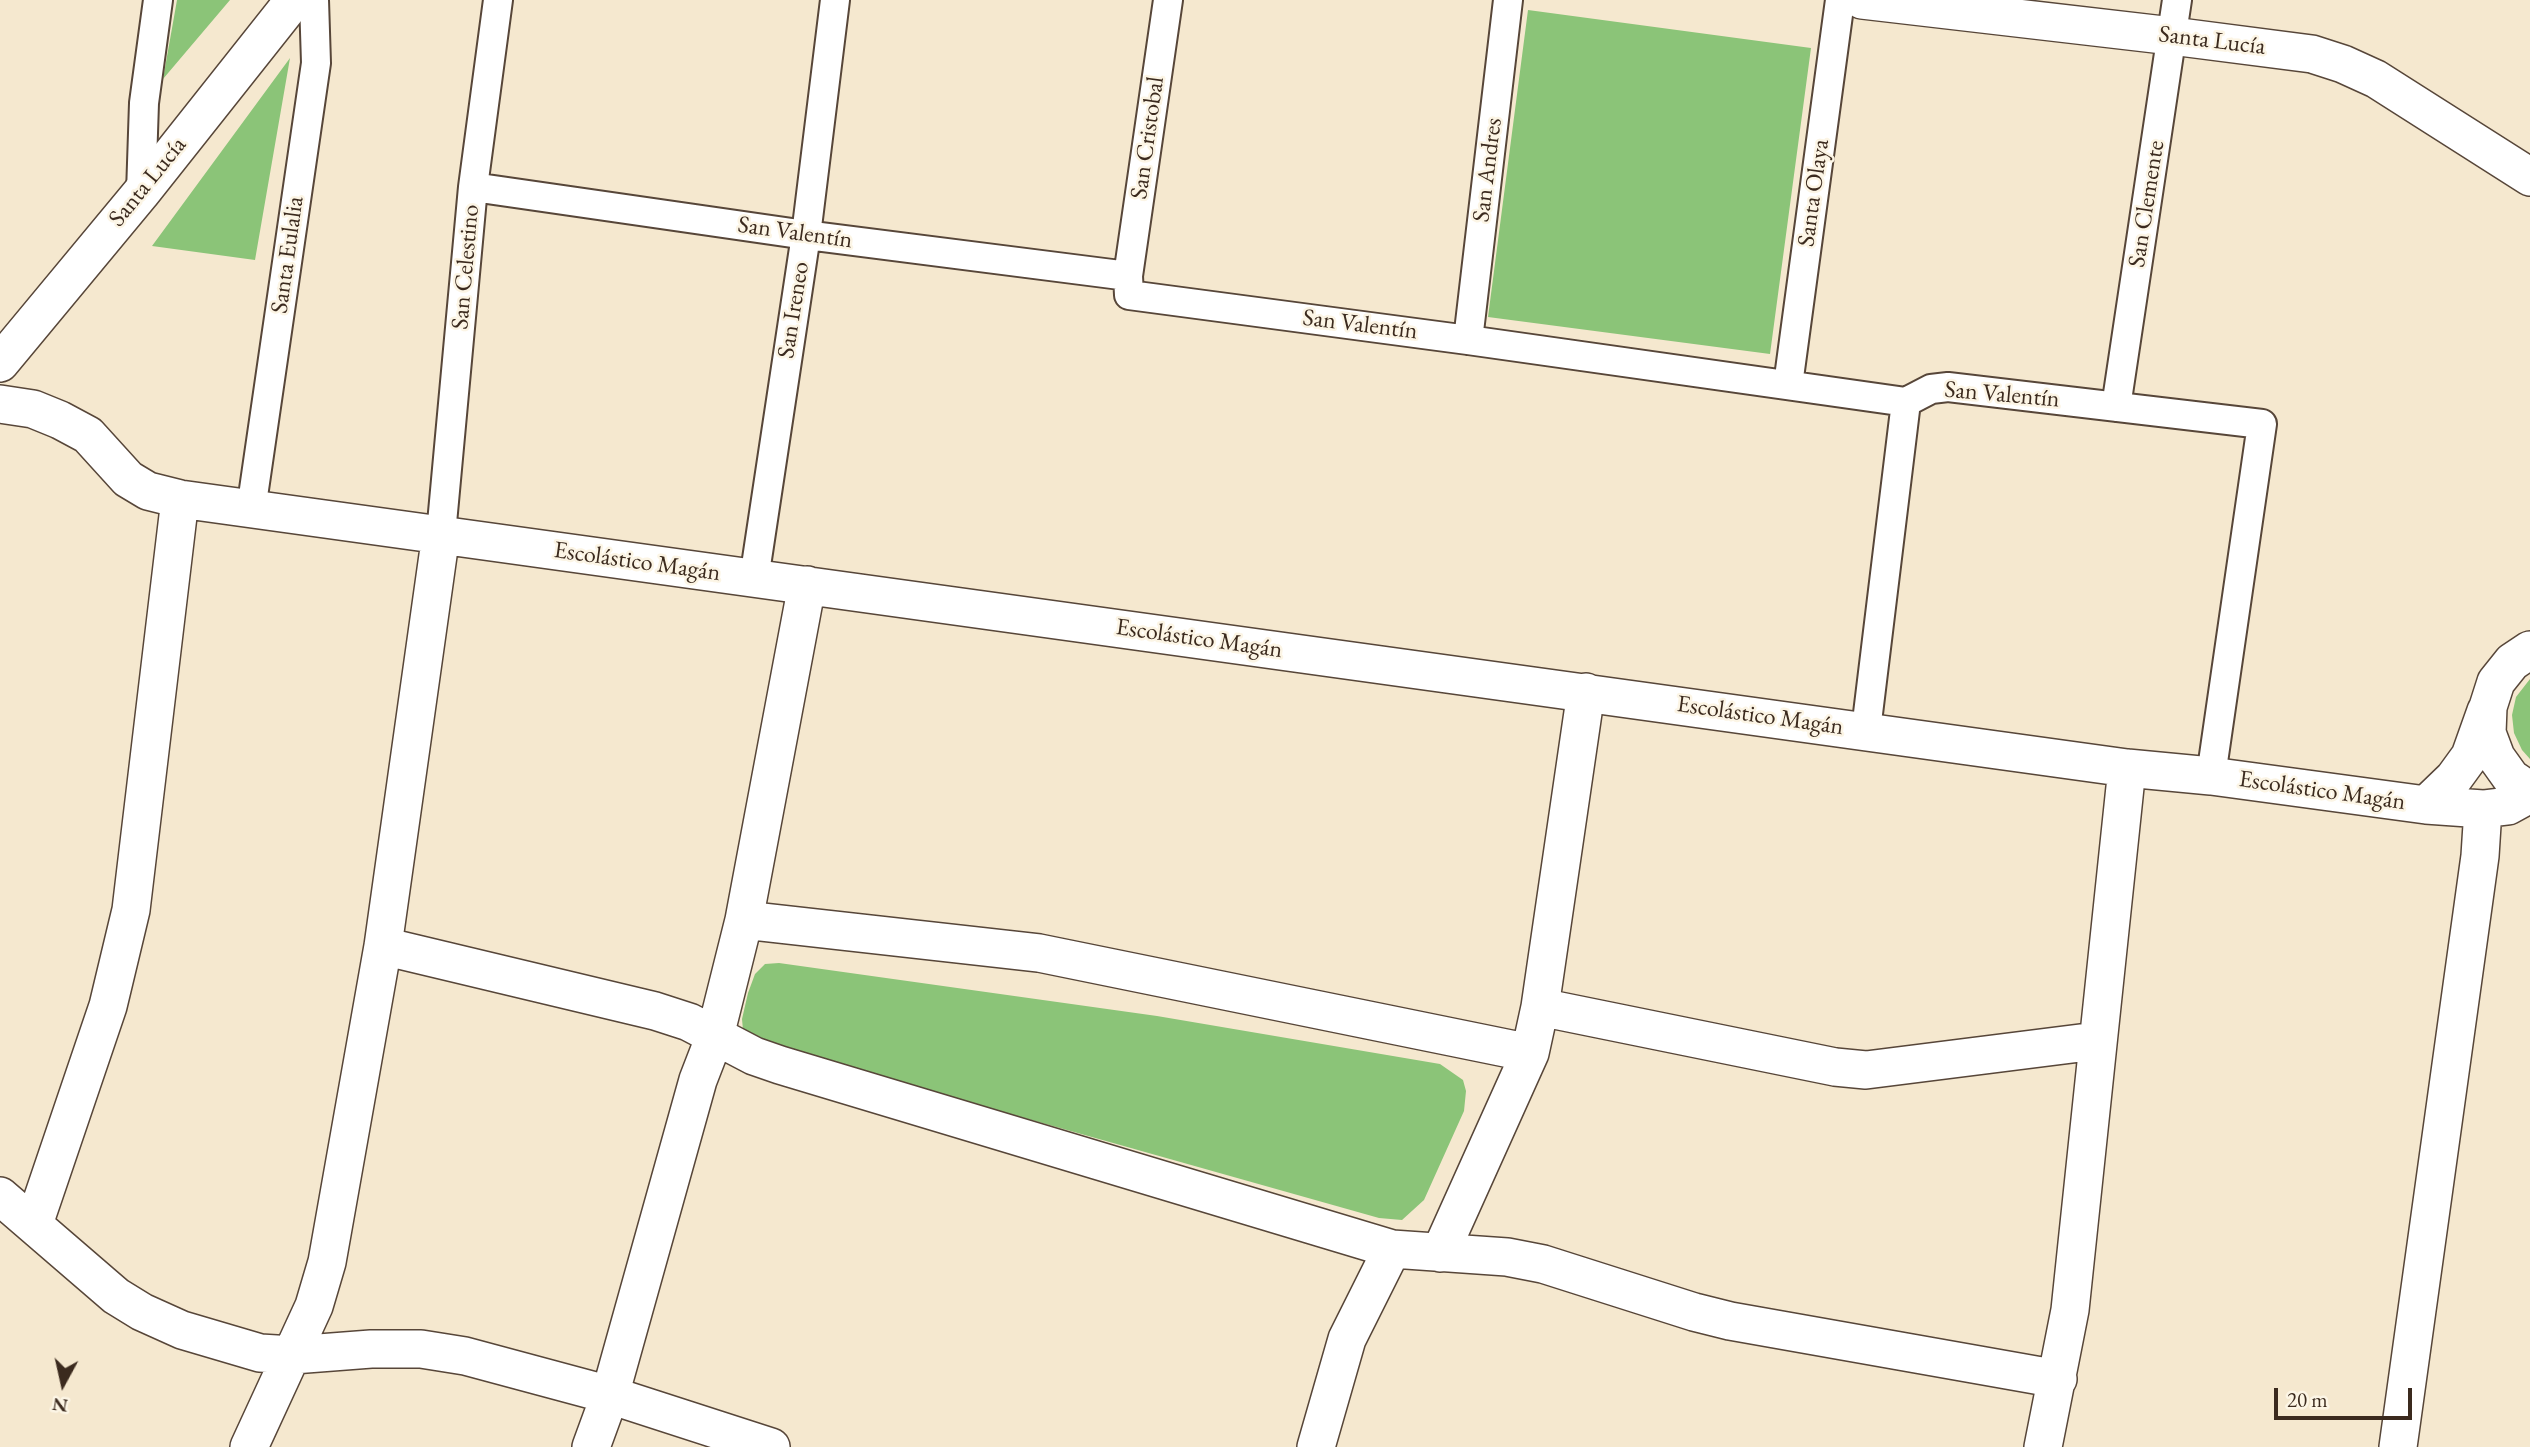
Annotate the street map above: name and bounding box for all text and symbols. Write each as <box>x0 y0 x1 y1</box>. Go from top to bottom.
street label: Santa Lucía <box>2157 20 2267 62</box>
street label: San Cristobal <box>1125 75 1171 201</box>
street label: San Andres <box>1467 116 1509 224</box>
street label: Santa Lucía <box>103 131 193 233</box>
street label: Santa Olaya <box>1792 137 1836 249</box>
street label: San Clemente <box>2123 139 2171 269</box>
street label: Santa Eulalia <box>266 195 310 315</box>
street label: San Celestino <box>446 203 486 331</box>
street label: San Valentín <box>736 211 854 255</box>
street label: San Ireneo <box>772 260 816 360</box>
street label: San Valentín <box>1301 304 1419 346</box>
street label: San Valentín <box>1943 376 2061 414</box>
street label: Escolástico Magán <box>552 536 722 588</box>
street label: Escolástico Magán <box>1114 613 1284 665</box>
street label: Escolástico Magán <box>1675 690 1845 742</box>
street label: Escolástico Magán <box>2237 765 2407 817</box>
north arrow <box>28 1349 98 1419</box>
scale bar <box>2278 1374 2416 1418</box>
text: 20 m <box>2287 1386 2328 1413</box>
text: N <box>51 1392 69 1419</box>

